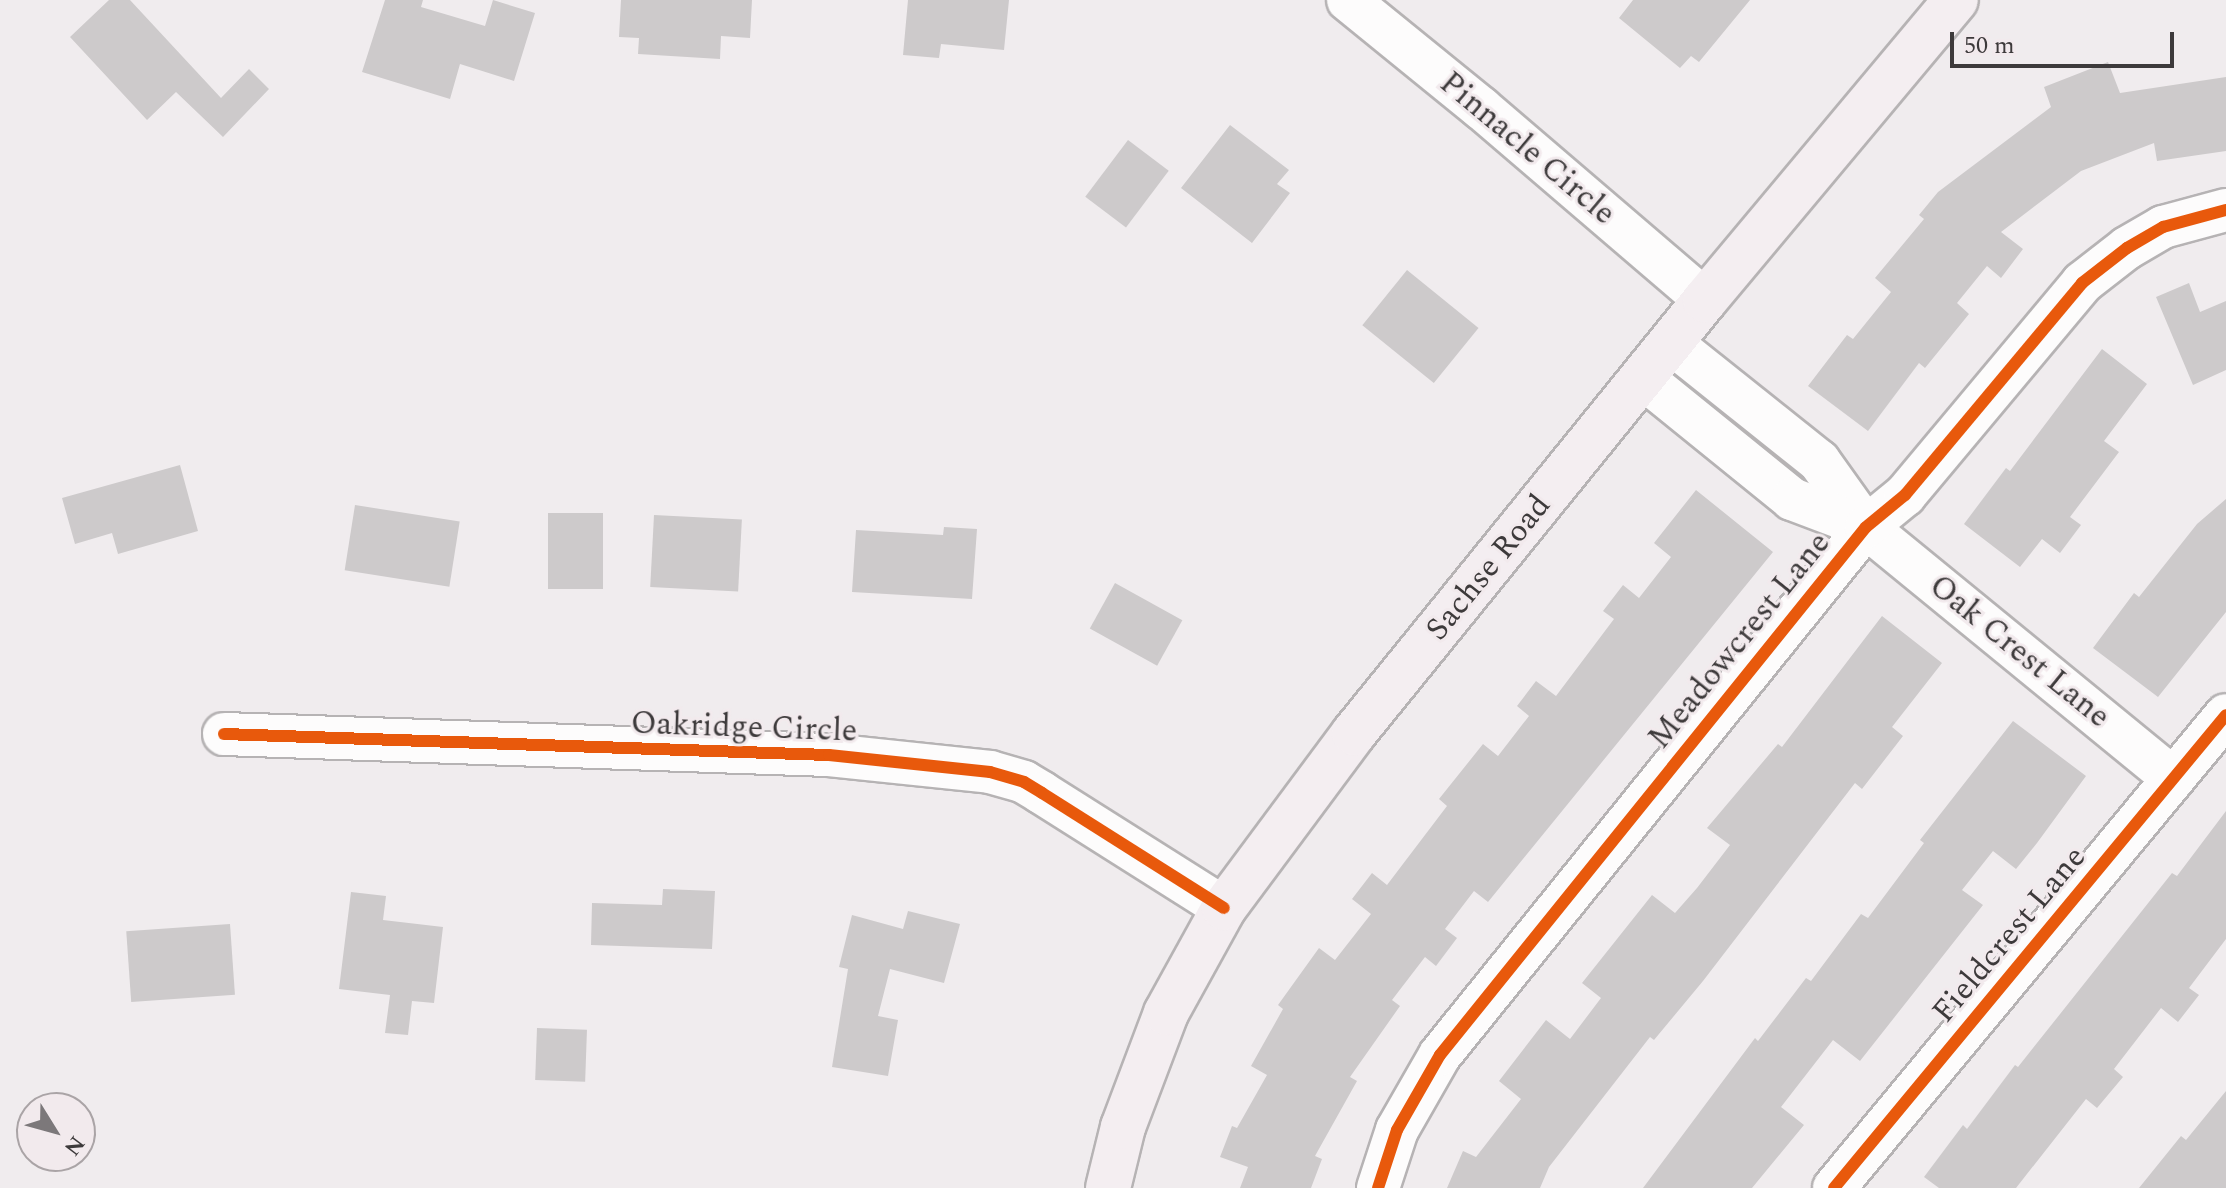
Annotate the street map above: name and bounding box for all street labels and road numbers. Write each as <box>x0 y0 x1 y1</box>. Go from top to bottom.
street label: Pinnacle Circle <box>1431 64 1623 234</box>
street label: Sachse Road <box>1418 487 1560 649</box>
street label: Meadowcrest Lane <box>1641 525 1839 757</box>
street label: Oak Crest Lane <box>1921 567 2117 737</box>
street label: Oakridge Circle <box>630 705 858 751</box>
street label: Fieldcrest Lane <box>1925 839 2095 1031</box>

